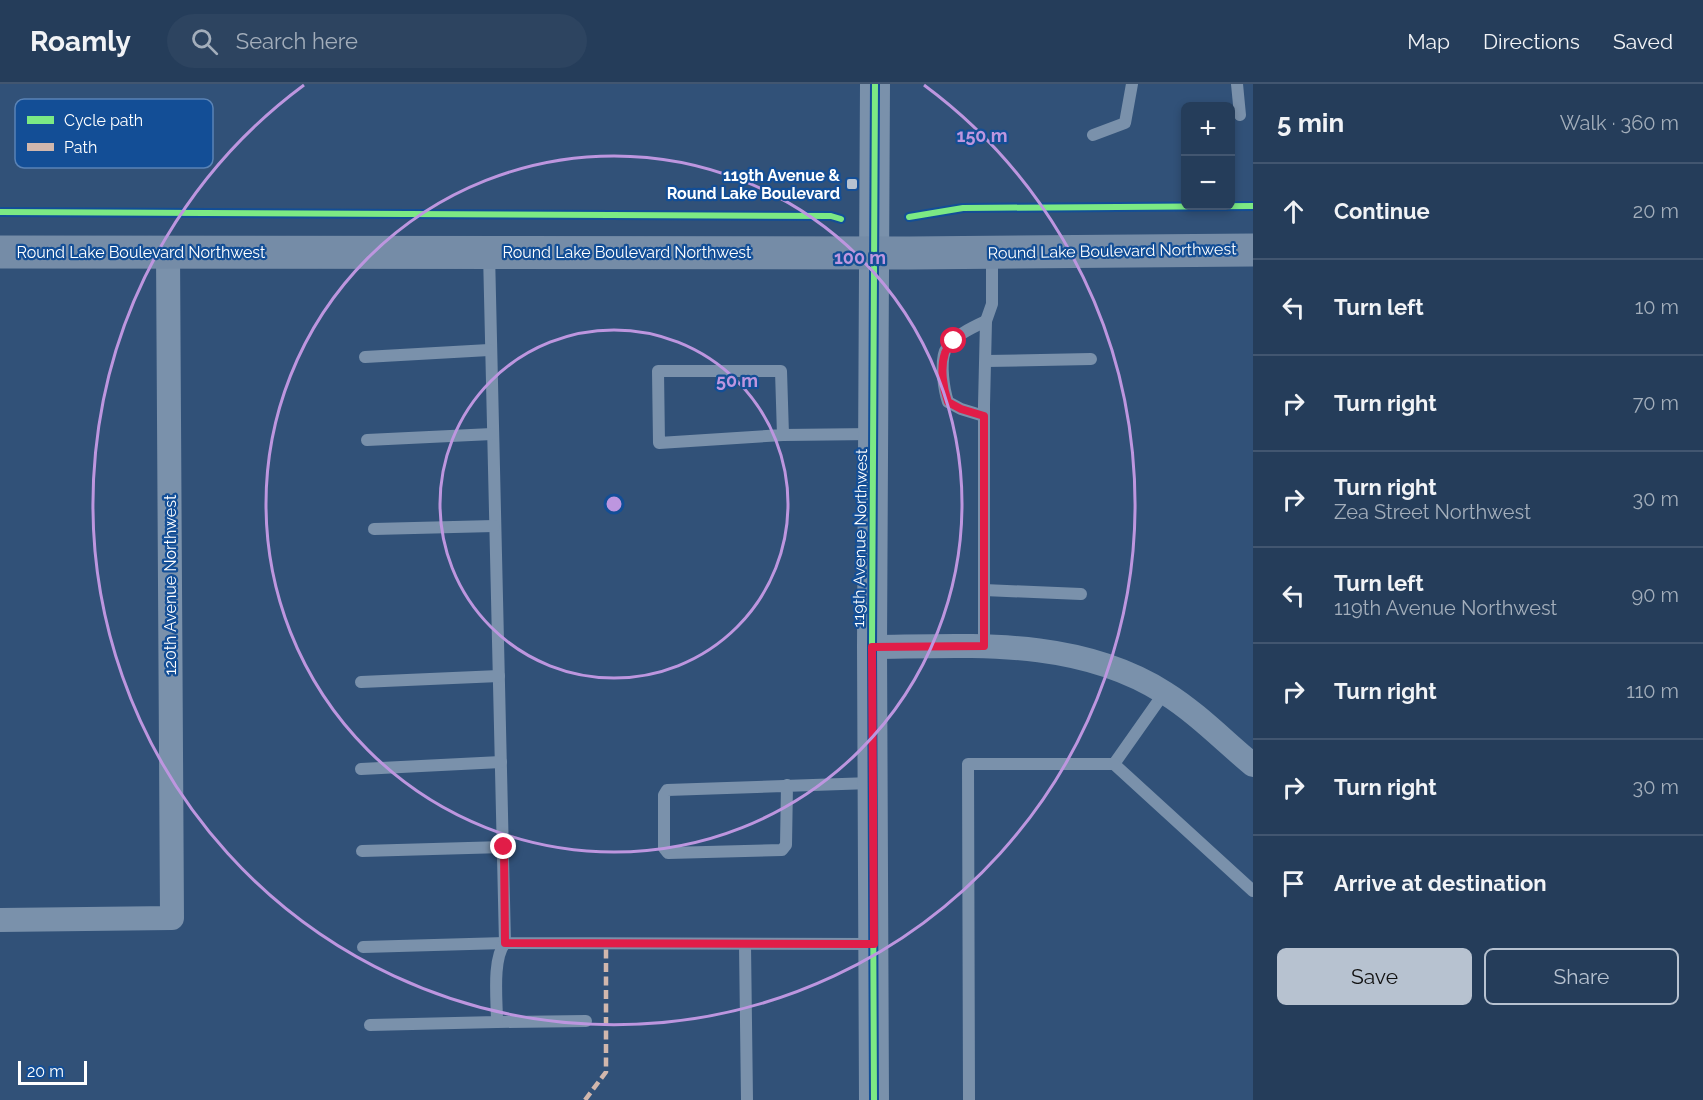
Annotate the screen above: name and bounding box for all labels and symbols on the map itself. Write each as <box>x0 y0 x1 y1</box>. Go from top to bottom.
legend <box>15 99 213 168</box>
text: Cycle path <box>64 111 143 130</box>
text: 150 m <box>957 125 1008 146</box>
text: Path <box>64 138 97 157</box>
place label: 119th Avenue & Round Lake Boulevard <box>667 166 841 203</box>
marker: 119th Avenue & Round Lake Boulevard <box>845 177 859 191</box>
street label: Round Lake Boulevard Northwest <box>987 239 1237 263</box>
street label: Round Lake Boulevard Northwest <box>17 243 266 262</box>
street label: Round Lake Boulevard Northwest <box>503 243 752 262</box>
text: 100 m <box>834 247 886 268</box>
route start <box>940 327 966 353</box>
text: 50 m <box>716 370 758 391</box>
street label: 119th Avenue Northwest <box>849 448 871 627</box>
street label: 120th Avenue Northwest <box>161 494 180 675</box>
centre of rings <box>604 494 624 514</box>
route end <box>490 833 516 859</box>
scale bar <box>18 1058 87 1086</box>

